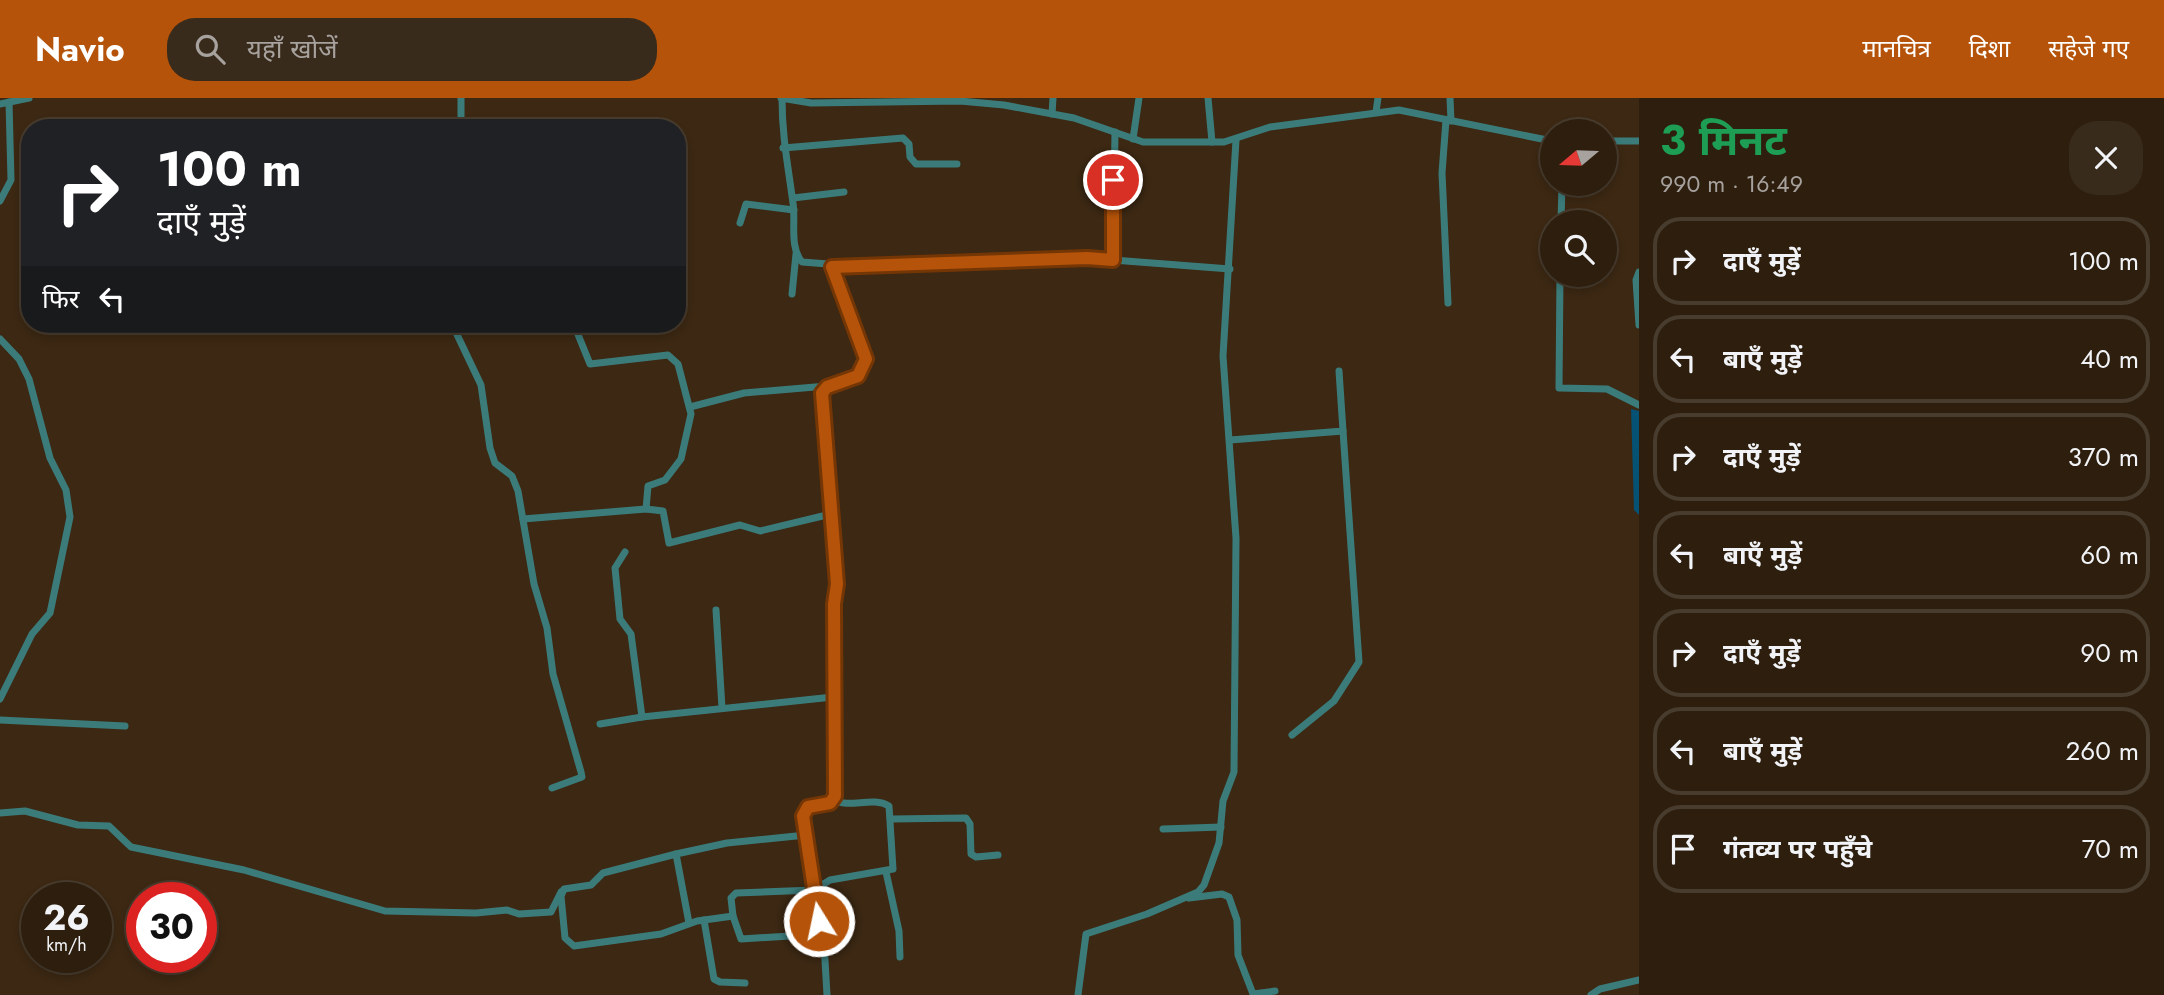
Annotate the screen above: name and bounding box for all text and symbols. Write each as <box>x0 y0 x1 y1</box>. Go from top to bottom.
search box <box>167 18 657 81</box>
text: Navio <box>35 26 125 73</box>
icon: search <box>191 30 229 68</box>
text: यहाँ खोजें <box>247 30 338 68</box>
text: मानचित्र <box>1862 31 1931 66</box>
text: दिशा <box>1969 31 2010 66</box>
text: सहेजे गए <box>2048 31 2129 66</box>
text: 3 मिनट <box>1660 110 1787 171</box>
north arrow <box>1540 119 1617 196</box>
map controls <box>1540 119 1617 287</box>
button: close <box>2069 121 2143 195</box>
text: 100 m <box>157 134 302 204</box>
icon: right <box>42 147 133 238</box>
pin <box>1083 150 1143 210</box>
icon: arrive <box>1094 161 1132 199</box>
text: 990 m · 16:49 <box>1660 167 1803 201</box>
text: दाएँ मुड़ें <box>157 199 246 245</box>
button: search <box>1540 210 1617 287</box>
icon: right <box>1664 242 1702 280</box>
text: दाएँ मुड़ें <box>1723 242 1801 280</box>
text: 100 m <box>2068 242 2139 280</box>
text: फिर <box>42 280 79 318</box>
icon: left <box>93 280 131 318</box>
icon: left <box>1664 340 1702 378</box>
text: बाएँ मुड़ें <box>1723 340 1802 378</box>
text: 40 m <box>2080 340 2139 378</box>
icon: right <box>1664 438 1702 476</box>
text: दाएँ मुड़ें <box>1723 438 1801 476</box>
text: 370 m <box>2068 438 2139 476</box>
icon: left <box>1664 536 1702 574</box>
text: बाएँ मुड़ें <box>1723 536 1802 574</box>
text: 60 m <box>2080 536 2139 574</box>
icon: right <box>1664 634 1702 672</box>
text: दाएँ मुड़ें <box>1723 634 1801 672</box>
text: 90 m <box>2080 634 2139 672</box>
icon: left <box>1664 732 1702 770</box>
text: बाएँ मुड़ें <box>1723 732 1802 770</box>
text: 260 m <box>2066 732 2139 770</box>
icon: arrive <box>1664 830 1702 868</box>
text: गंतव्य पर पहुँचे <box>1723 830 1872 868</box>
text: 70 m <box>2082 830 2139 868</box>
speed limit sign: 30 <box>126 882 217 973</box>
position arrow <box>782 884 856 958</box>
text: 26 <box>43 893 90 943</box>
text: km/h <box>46 932 87 958</box>

